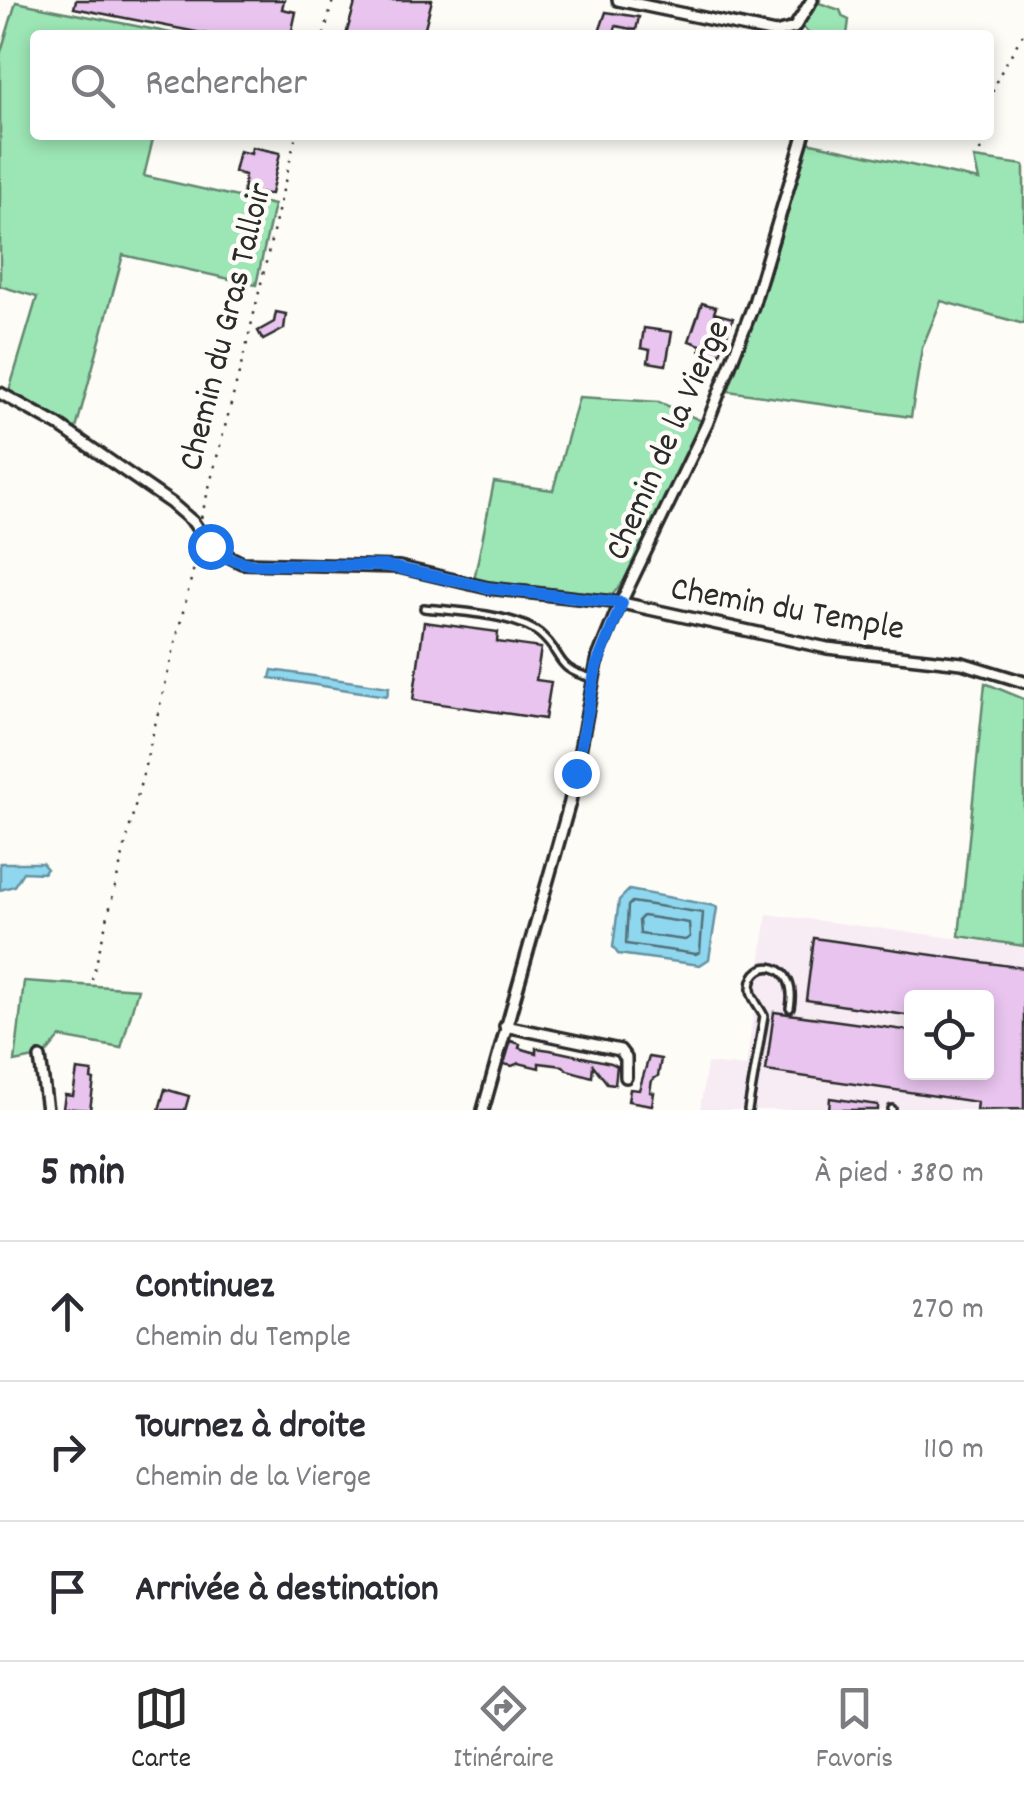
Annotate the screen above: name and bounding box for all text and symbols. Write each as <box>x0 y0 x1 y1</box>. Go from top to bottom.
search box <box>30 30 994 140</box>
icon: search <box>65 58 120 113</box>
text: Rechercher <box>145 58 307 113</box>
street label: Chemin du Gras Talloir <box>168 178 288 476</box>
street label: Chemin de la Vierge <box>594 313 745 569</box>
route start <box>188 524 234 570</box>
street label: Chemin du Temple <box>666 566 908 656</box>
route end <box>554 751 600 797</box>
map controls <box>904 990 994 1080</box>
button: locate <box>904 990 994 1080</box>
text: 5 min <box>40 1145 125 1205</box>
text: À pied · 380 m <box>815 1152 984 1198</box>
text: Continuez <box>135 1261 274 1316</box>
icon: ahead <box>40 1284 95 1339</box>
text: 270 m <box>911 1288 984 1334</box>
text: Chemin du Temple <box>135 1316 351 1362</box>
text: Tournez à droite <box>135 1401 366 1456</box>
icon: right <box>40 1424 95 1479</box>
text: 110 m <box>923 1428 984 1474</box>
text: Chemin de la Vierge <box>135 1456 371 1502</box>
icon: arrive <box>40 1564 95 1619</box>
text: Arrivée à destination <box>135 1564 439 1619</box>
tab: Carte <box>131 1681 191 1781</box>
tab: Itinéraire <box>453 1681 554 1781</box>
tab: Favoris <box>816 1681 893 1781</box>

